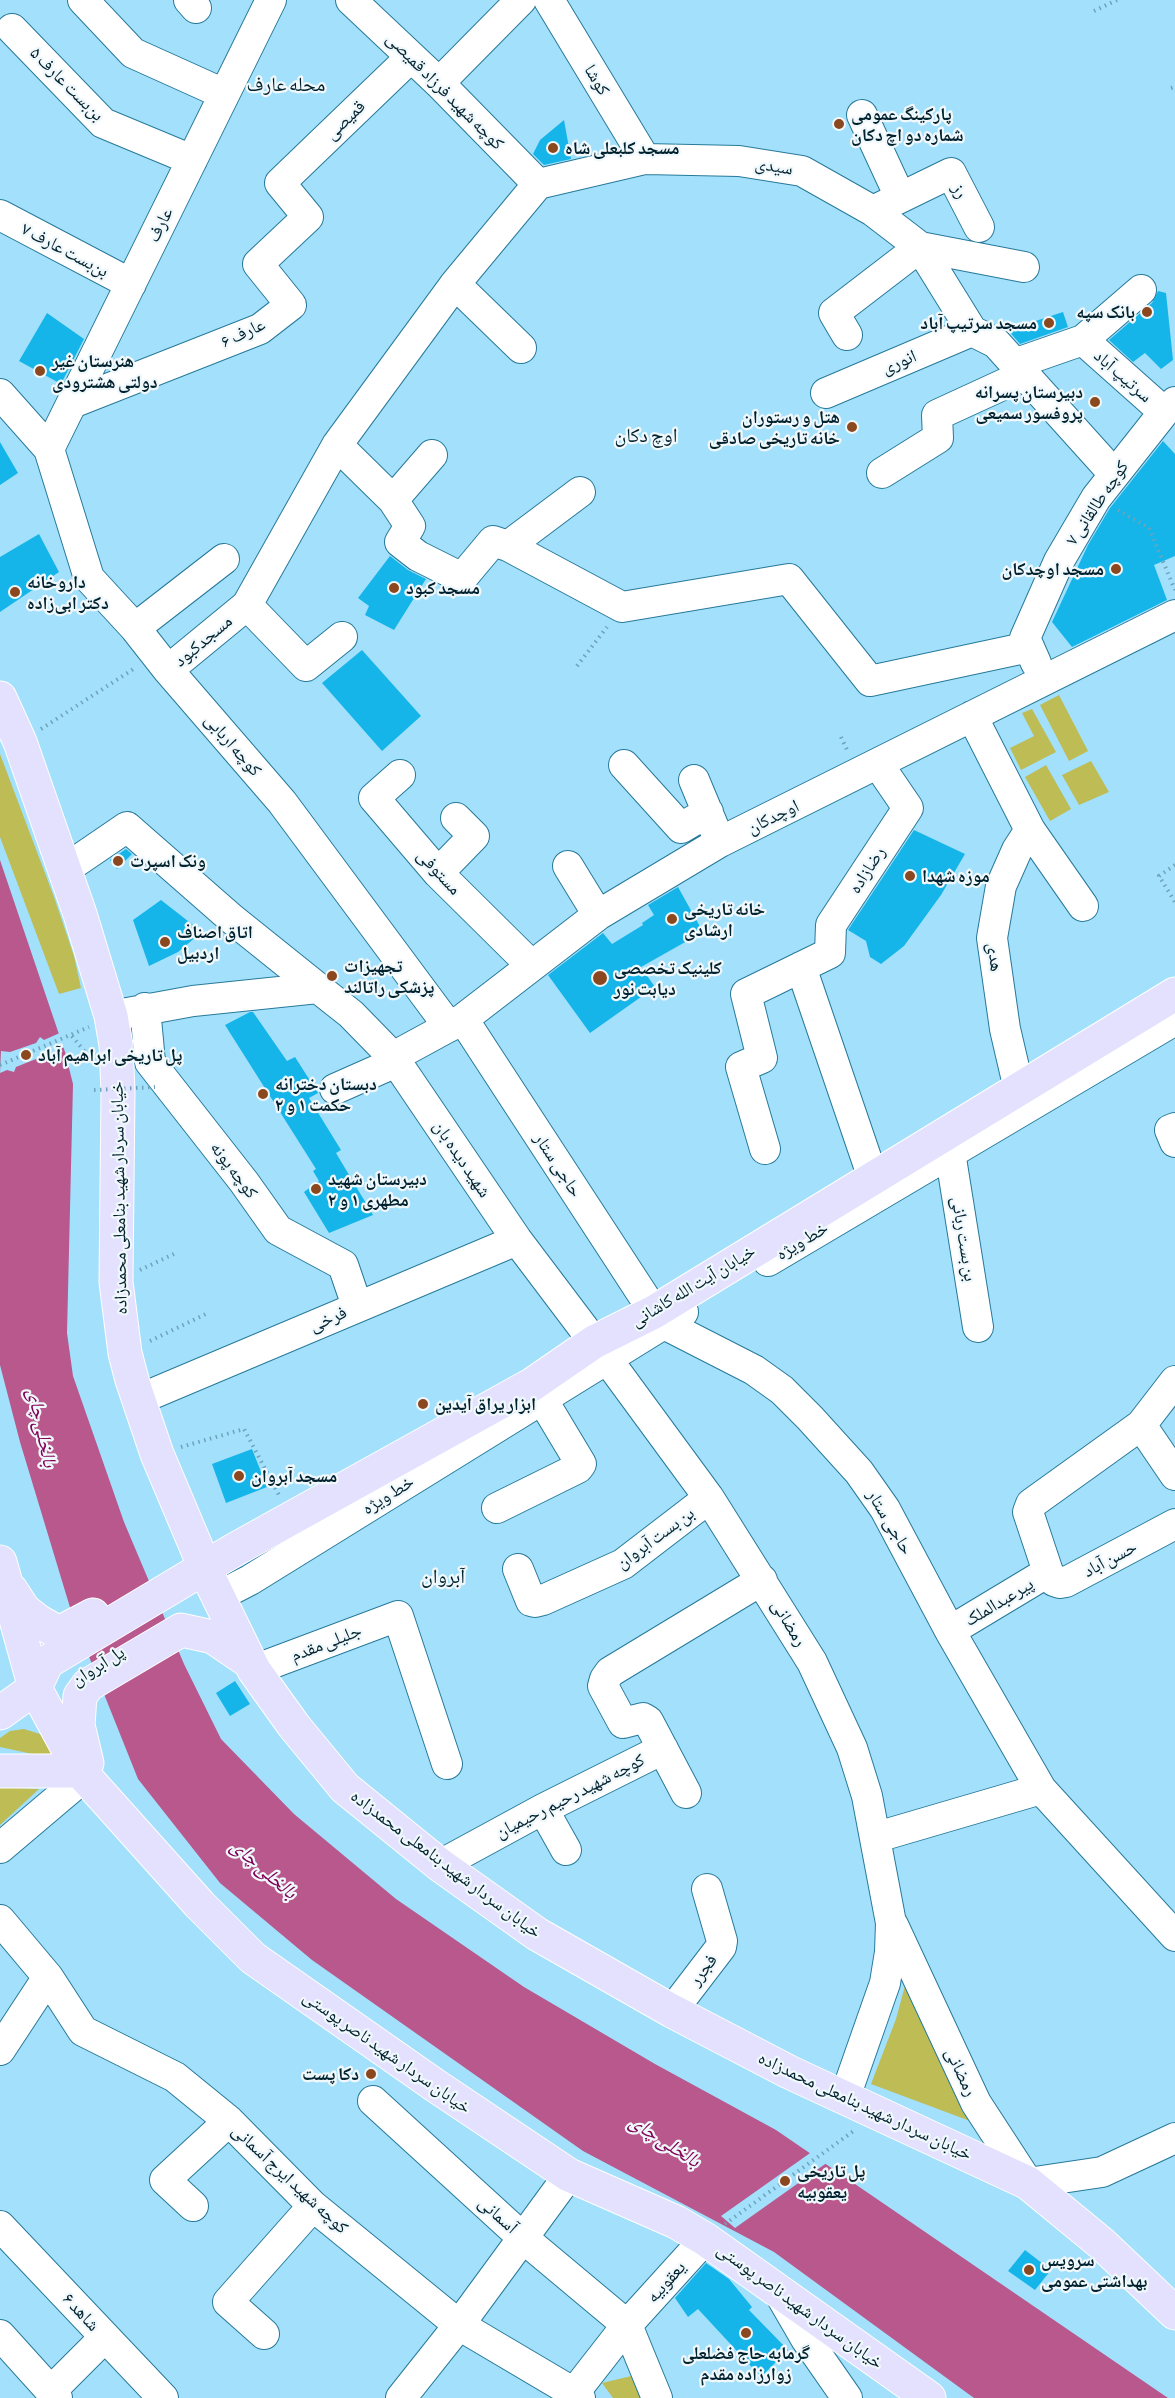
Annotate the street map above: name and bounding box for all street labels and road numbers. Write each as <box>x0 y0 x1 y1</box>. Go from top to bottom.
street label: کوچه شهید فرزاد قمیصی <box>382 28 508 154</box>
street label: بن‌بست عارف ۵ <box>25 42 109 126</box>
street label: کوشا <box>579 61 615 99</box>
street label: قمیصی <box>320 96 370 144</box>
street label: سیدی <box>754 152 794 180</box>
street label: رز <box>947 180 973 202</box>
street label: عارف <box>142 204 178 246</box>
street label: بن‌بست عارف ۷ <box>18 218 112 282</box>
street label: عارف ۶ <box>217 313 269 353</box>
street label: انوری <box>878 345 920 379</box>
street label: سرتیپ آباد <box>1089 345 1157 407</box>
street label: کوچه طالقانی ۷ <box>1061 457 1133 549</box>
street label: مسجدکبود <box>170 610 236 672</box>
street label: کوچه اربابی <box>200 709 266 781</box>
street label: اوچدکان <box>743 795 803 839</box>
street label: رضازاده <box>844 842 890 898</box>
street label: مستوفی <box>412 845 466 899</box>
street label: هدی <box>983 941 1007 973</box>
street label: خیابان سردار شهید بنامعلی محمدزاده <box>106 1081 132 1315</box>
street label: شهید دیده بان <box>428 1116 496 1202</box>
street label: حاجی ستار <box>529 1129 587 1201</box>
street label: کوچه پونه <box>206 1137 262 1203</box>
street label: بن بست ربانی <box>947 1195 981 1283</box>
street label: خط ویژه <box>772 1217 832 1265</box>
street label: خیابان آیت الله کاشانی <box>627 1240 759 1332</box>
street label: فرخی <box>306 1302 350 1336</box>
street label: خط ویژه <box>358 1471 418 1519</box>
street label: حاجی ستار <box>862 1486 918 1558</box>
street label: بن بست آبروان <box>612 1502 698 1574</box>
street label: حسن آباد <box>1079 1536 1141 1582</box>
street label: پیرعبدالملک <box>961 1573 1037 1631</box>
street label: رمضانی <box>767 1596 811 1650</box>
street label: جلیلی مقدم <box>288 1620 364 1666</box>
street label: پل آبروان <box>67 1641 129 1691</box>
street label: کوچه شهید رحیم رحیمیان <box>492 1749 648 1843</box>
street label: خیابان سردار شهید بنامعلی محمدزاده <box>346 1785 546 1943</box>
street label: فجرر <box>684 1950 722 1990</box>
street label: خیابان سردار شهید ناصر پوستی <box>299 1986 475 2118</box>
street label: رمضانی <box>940 2044 982 2100</box>
street label: خیابان سردار شهید بنامعلی محمدزاده <box>755 2047 975 2165</box>
street label: کوچه شهید ایرج آسمانی <box>227 2120 353 2238</box>
street label: آسمانی <box>474 2192 522 2238</box>
street label: خیابان سردار شهید ناصر پوستی <box>713 2238 887 2374</box>
street label: یعقوبیه <box>642 2257 690 2307</box>
street label: شاهد ۶ <box>58 2288 104 2336</box>

